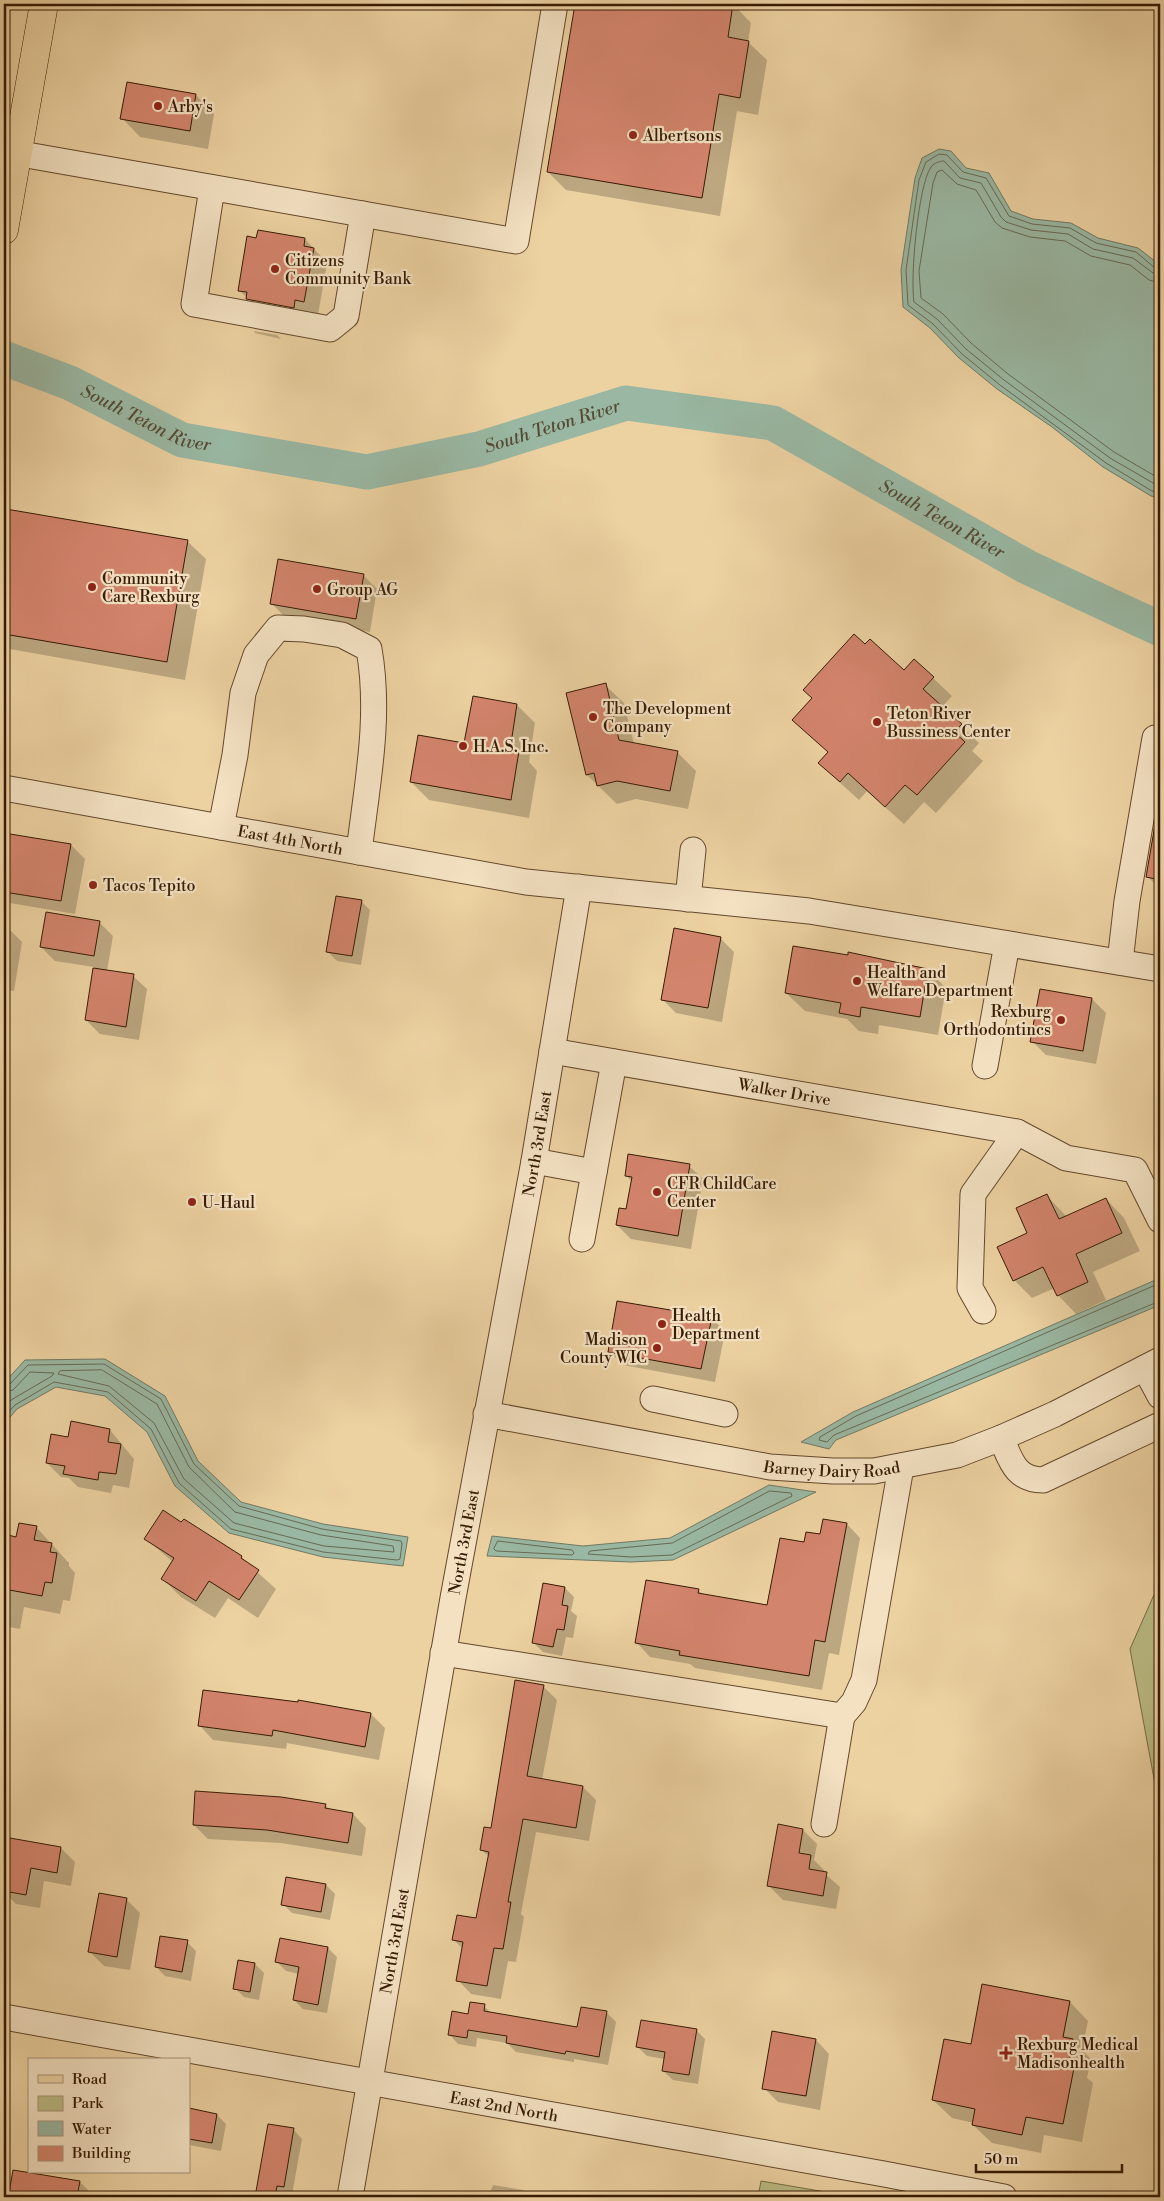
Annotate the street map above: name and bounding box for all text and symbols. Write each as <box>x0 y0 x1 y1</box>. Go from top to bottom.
place label: Arby's <box>167 97 213 117</box>
marker: Arby's <box>152 100 164 112</box>
place label: Albertsons <box>642 126 721 146</box>
marker: Albertsons <box>627 129 639 141</box>
place label: Citizens Community Bank <box>285 251 412 289</box>
marker: Citizens Community Bank <box>269 263 281 275</box>
water label: South Teton River <box>77 379 213 457</box>
water label: South Teton River <box>482 394 623 459</box>
water label: South Teton River <box>875 474 1009 564</box>
place label: Community Care Rexburg <box>102 569 200 607</box>
place label: Group AG <box>327 580 398 600</box>
marker: Community Care Rexburg <box>86 581 98 593</box>
marker: Group AG <box>311 583 323 595</box>
place label: The Development Company <box>603 699 732 737</box>
place label: Teton River Bussiness Center <box>886 704 1011 742</box>
marker: The Development Company <box>587 711 599 723</box>
marker: Teton River Bussiness Center <box>871 716 883 728</box>
place label: H.A.S. Inc. <box>473 737 548 757</box>
marker: H.A.S. Inc. <box>457 740 469 752</box>
street label: East 4th North <box>236 821 345 860</box>
place label: Tacos Tepito <box>103 876 195 896</box>
marker: Tacos Tepito <box>87 879 99 891</box>
place label: Health and Welfare Department <box>866 963 1014 1001</box>
marker: Health and Welfare Department <box>851 975 863 987</box>
place label: Rexburg Orthodontincs <box>944 1002 1052 1040</box>
marker: Rexburg Orthodontincs <box>1055 1014 1067 1026</box>
street label: Walker Drive <box>735 1074 832 1110</box>
street label: North 3rd East <box>519 1089 556 1198</box>
place label: CFR ChildCare Center <box>667 1174 776 1212</box>
marker: CFR ChildCare Center <box>651 1186 663 1198</box>
place label: U-Haul <box>202 1193 255 1213</box>
marker: U-Haul <box>186 1196 198 1208</box>
place label: Health Department <box>672 1306 761 1344</box>
marker: Health Department <box>656 1318 668 1330</box>
place label: Madison County WIC <box>560 1330 647 1368</box>
marker: Madison County WIC <box>651 1342 663 1354</box>
street label: Barney Dairy Road <box>761 1457 902 1482</box>
street label: North 3rd East <box>445 1487 484 1596</box>
street label: North 3rd East <box>376 1886 414 1995</box>
place label: Rexburg Medical Madisonhealth <box>1017 2035 1138 2073</box>
marker: Rexburg Medical Madisonhealth <box>999 2046 1013 2060</box>
legend <box>28 2058 190 2174</box>
text: Road <box>72 2070 107 2089</box>
street label: East 2nd North <box>448 2088 560 2127</box>
text: Park <box>72 2094 104 2113</box>
text: Water <box>71 2120 112 2139</box>
scale bar <box>976 2141 1123 2173</box>
text: Building <box>71 2144 131 2163</box>
text: 50 m <box>984 2150 1018 2169</box>

